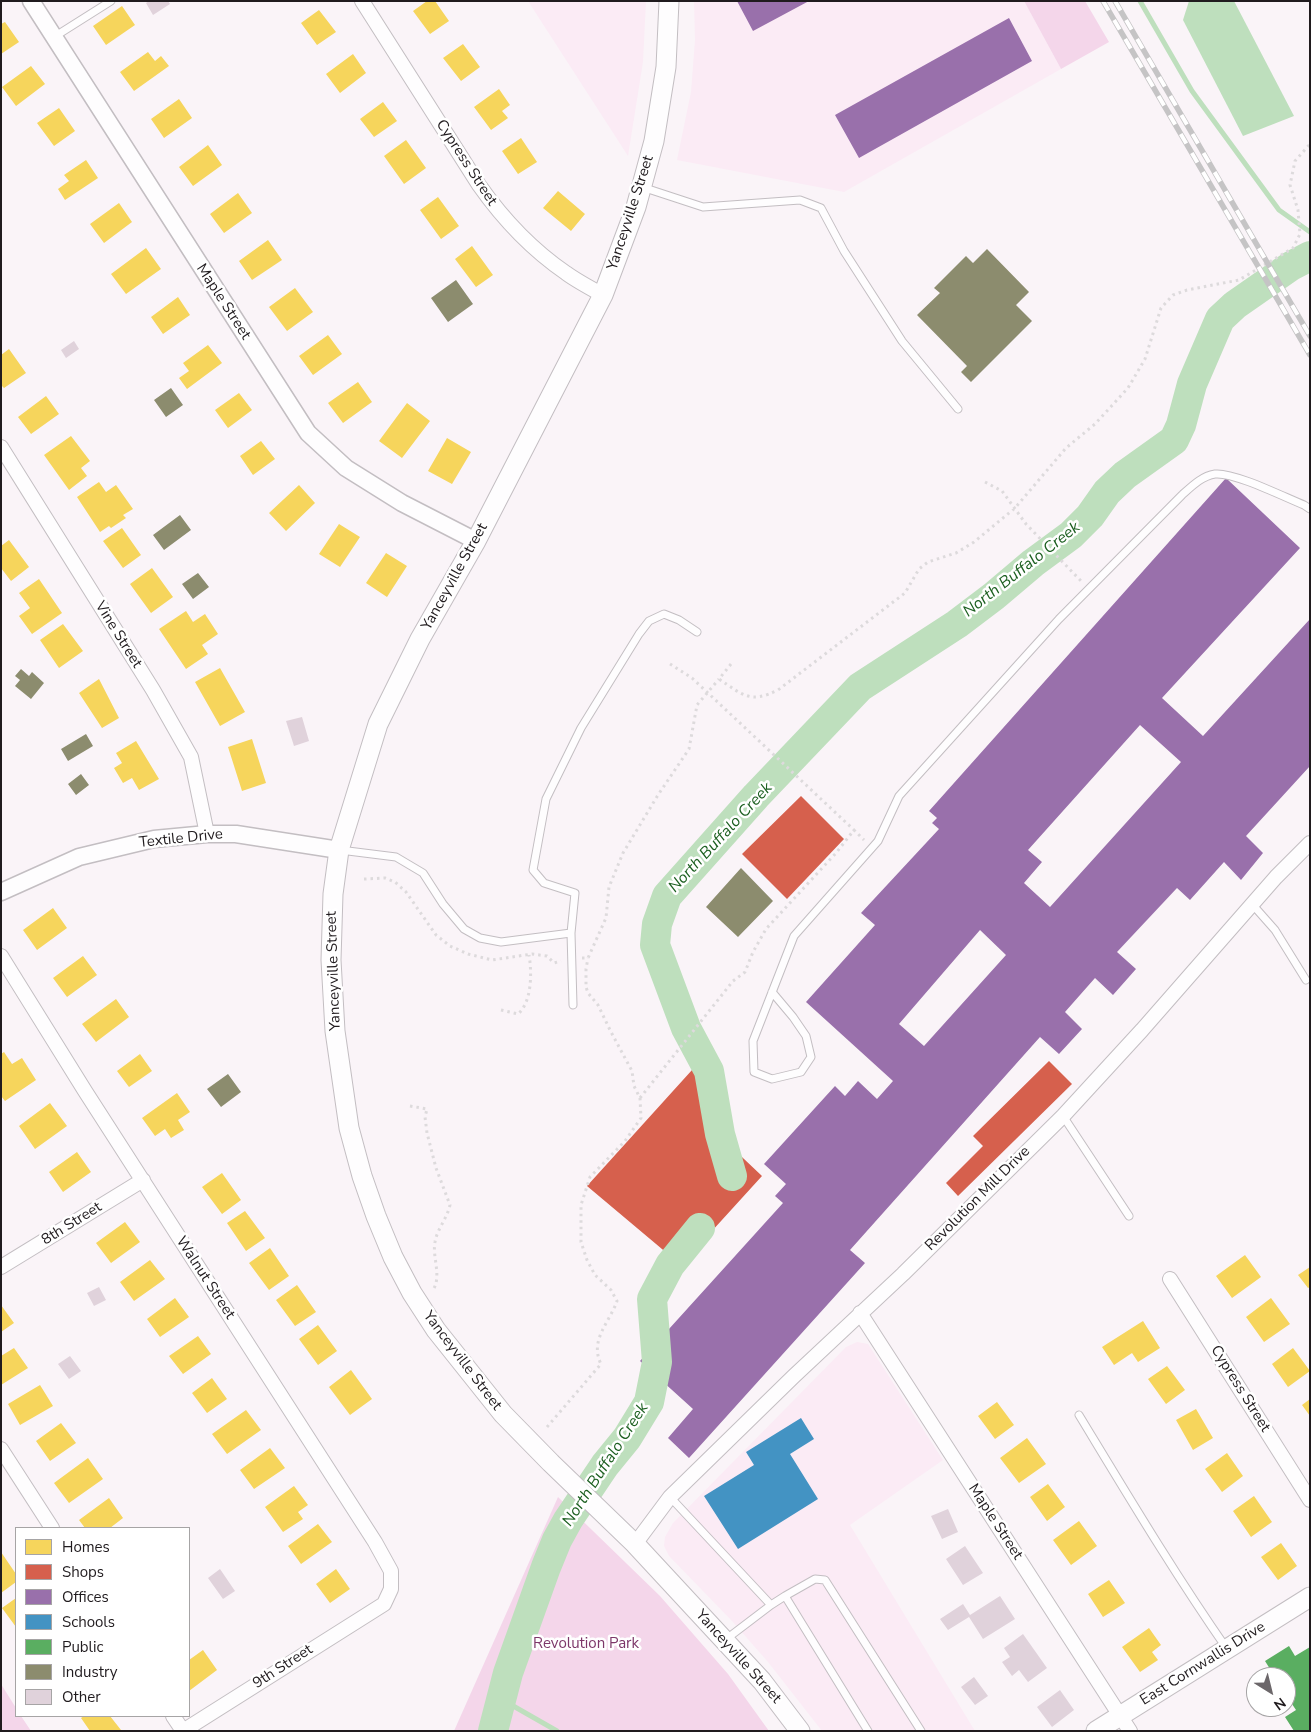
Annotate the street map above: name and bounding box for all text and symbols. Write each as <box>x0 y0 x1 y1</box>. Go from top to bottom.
street label: Cypress Street <box>432 117 500 209</box>
street label: Yanceyville Street <box>604 153 658 273</box>
street label: Maple Street <box>192 261 254 343</box>
water label: North Buffalo Creek <box>960 518 1084 622</box>
street label: Yanceyville Street <box>418 520 492 634</box>
street label: Vine Street <box>90 598 146 672</box>
water label: North Buffalo Creek <box>665 779 777 897</box>
street label: Textile Drive <box>138 826 224 852</box>
street label: Yanceyville Street <box>323 911 345 1031</box>
street label: Revolution Mill Drive <box>922 1143 1034 1255</box>
street label: 8th Street <box>39 1198 105 1250</box>
street label: Walnut Street <box>172 1233 238 1323</box>
street label: Yanceyville Street <box>419 1308 505 1414</box>
street label: Cypress Street <box>1206 1342 1274 1436</box>
water label: North Buffalo Creek <box>559 1400 653 1530</box>
street label: Maple Street <box>964 1481 1026 1563</box>
legend <box>15 1527 190 1717</box>
text: Homes <box>62 1537 110 1557</box>
text: Shops <box>62 1562 104 1582</box>
text: Offices <box>62 1587 109 1607</box>
street label: Yanceyville Street <box>691 1606 785 1708</box>
text: Schools <box>62 1612 115 1632</box>
street label: East Cornwallis Drive <box>1137 1618 1269 1710</box>
park label: Revolution Park <box>533 1635 639 1653</box>
text: Public <box>62 1637 103 1657</box>
street label: 9th Street <box>250 1641 316 1693</box>
text: Industry <box>62 1662 117 1682</box>
north arrow <box>1246 1667 1296 1717</box>
text: Other <box>62 1687 101 1707</box>
text: N <box>1270 1693 1289 1714</box>

